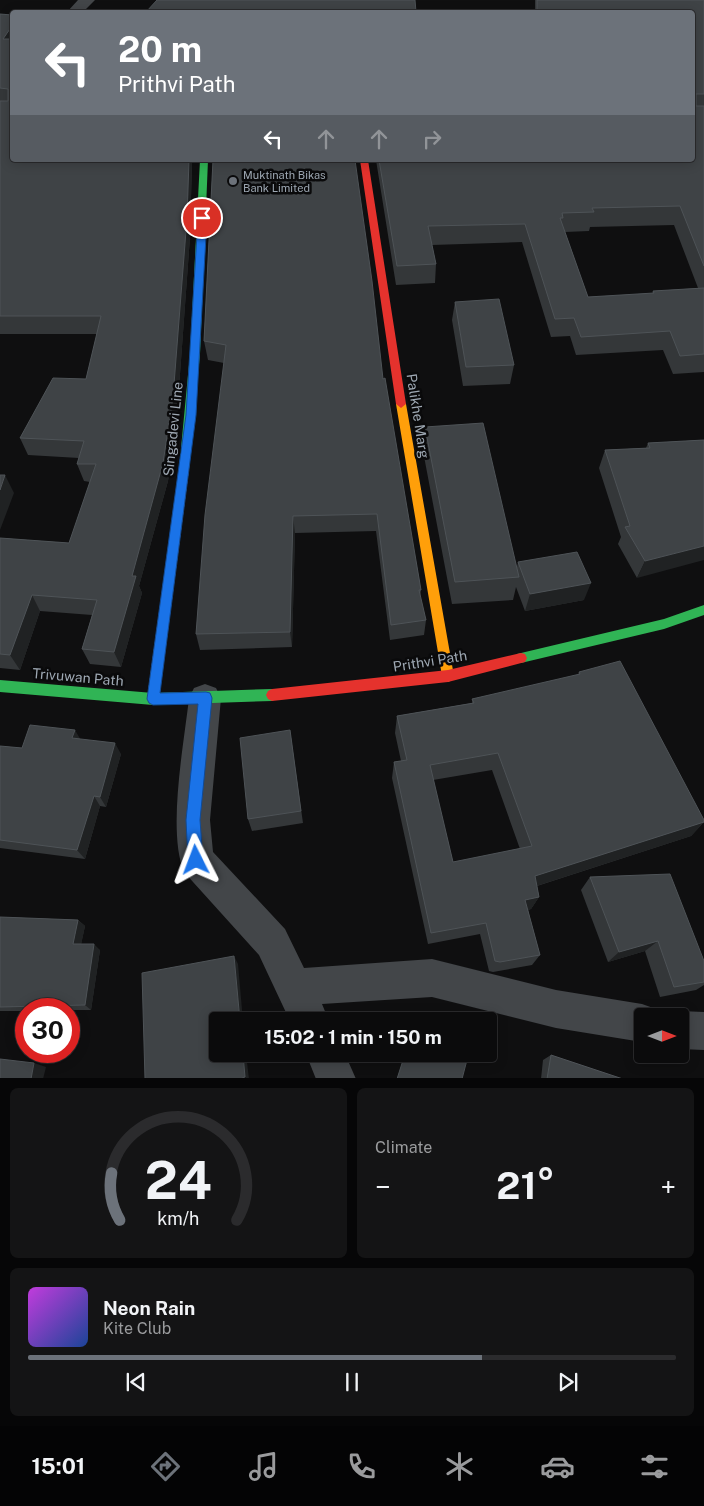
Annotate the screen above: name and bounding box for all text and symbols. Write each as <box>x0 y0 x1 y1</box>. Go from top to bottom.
text: 20 m <box>118 29 202 70</box>
icon: left <box>35 30 100 95</box>
text: Prithvi Path <box>118 71 236 97</box>
icon: left <box>259 125 287 153</box>
icon: ahead <box>312 125 340 153</box>
icon: ahead <box>365 125 393 153</box>
icon: right <box>418 125 446 153</box>
place label: Muktinath Bikas Bank Limited <box>243 169 326 194</box>
marker: Muktinath Bikas Bank Limited <box>227 175 239 187</box>
pin <box>181 197 223 239</box>
icon: arrive <box>188 204 216 232</box>
street label: Palikhe Marg <box>403 373 433 460</box>
street label: Singadevi Line <box>160 381 186 477</box>
street label: Prithvi Path <box>392 647 468 675</box>
street label: Trivuwan Path <box>32 665 124 689</box>
position arrow <box>169 833 221 885</box>
speed limit sign: 30 <box>15 998 80 1063</box>
north arrow <box>634 1008 689 1062</box>
map controls <box>634 1008 689 1063</box>
text: 15:02 · 1 min · 150 m <box>264 1026 442 1048</box>
text: Climate <box>375 1138 432 1157</box>
text: 24 <box>145 1150 212 1211</box>
text: 21° <box>496 1163 555 1208</box>
text: − <box>375 1170 391 1203</box>
text: + <box>660 1170 676 1203</box>
text: km/h <box>157 1208 200 1229</box>
text: Neon Rain <box>103 1297 195 1319</box>
text: Kite Club <box>103 1319 171 1338</box>
icon: previous <box>122 1368 150 1396</box>
icon: pause <box>338 1368 366 1396</box>
icon: next <box>554 1368 582 1396</box>
icon: directions <box>148 1449 183 1484</box>
icon: music <box>246 1449 281 1484</box>
icon: phone <box>344 1449 379 1484</box>
icon: climate <box>442 1449 477 1484</box>
icon: car <box>540 1449 575 1484</box>
icon: filters <box>637 1449 672 1484</box>
text: 15:01 <box>31 1453 85 1479</box>

